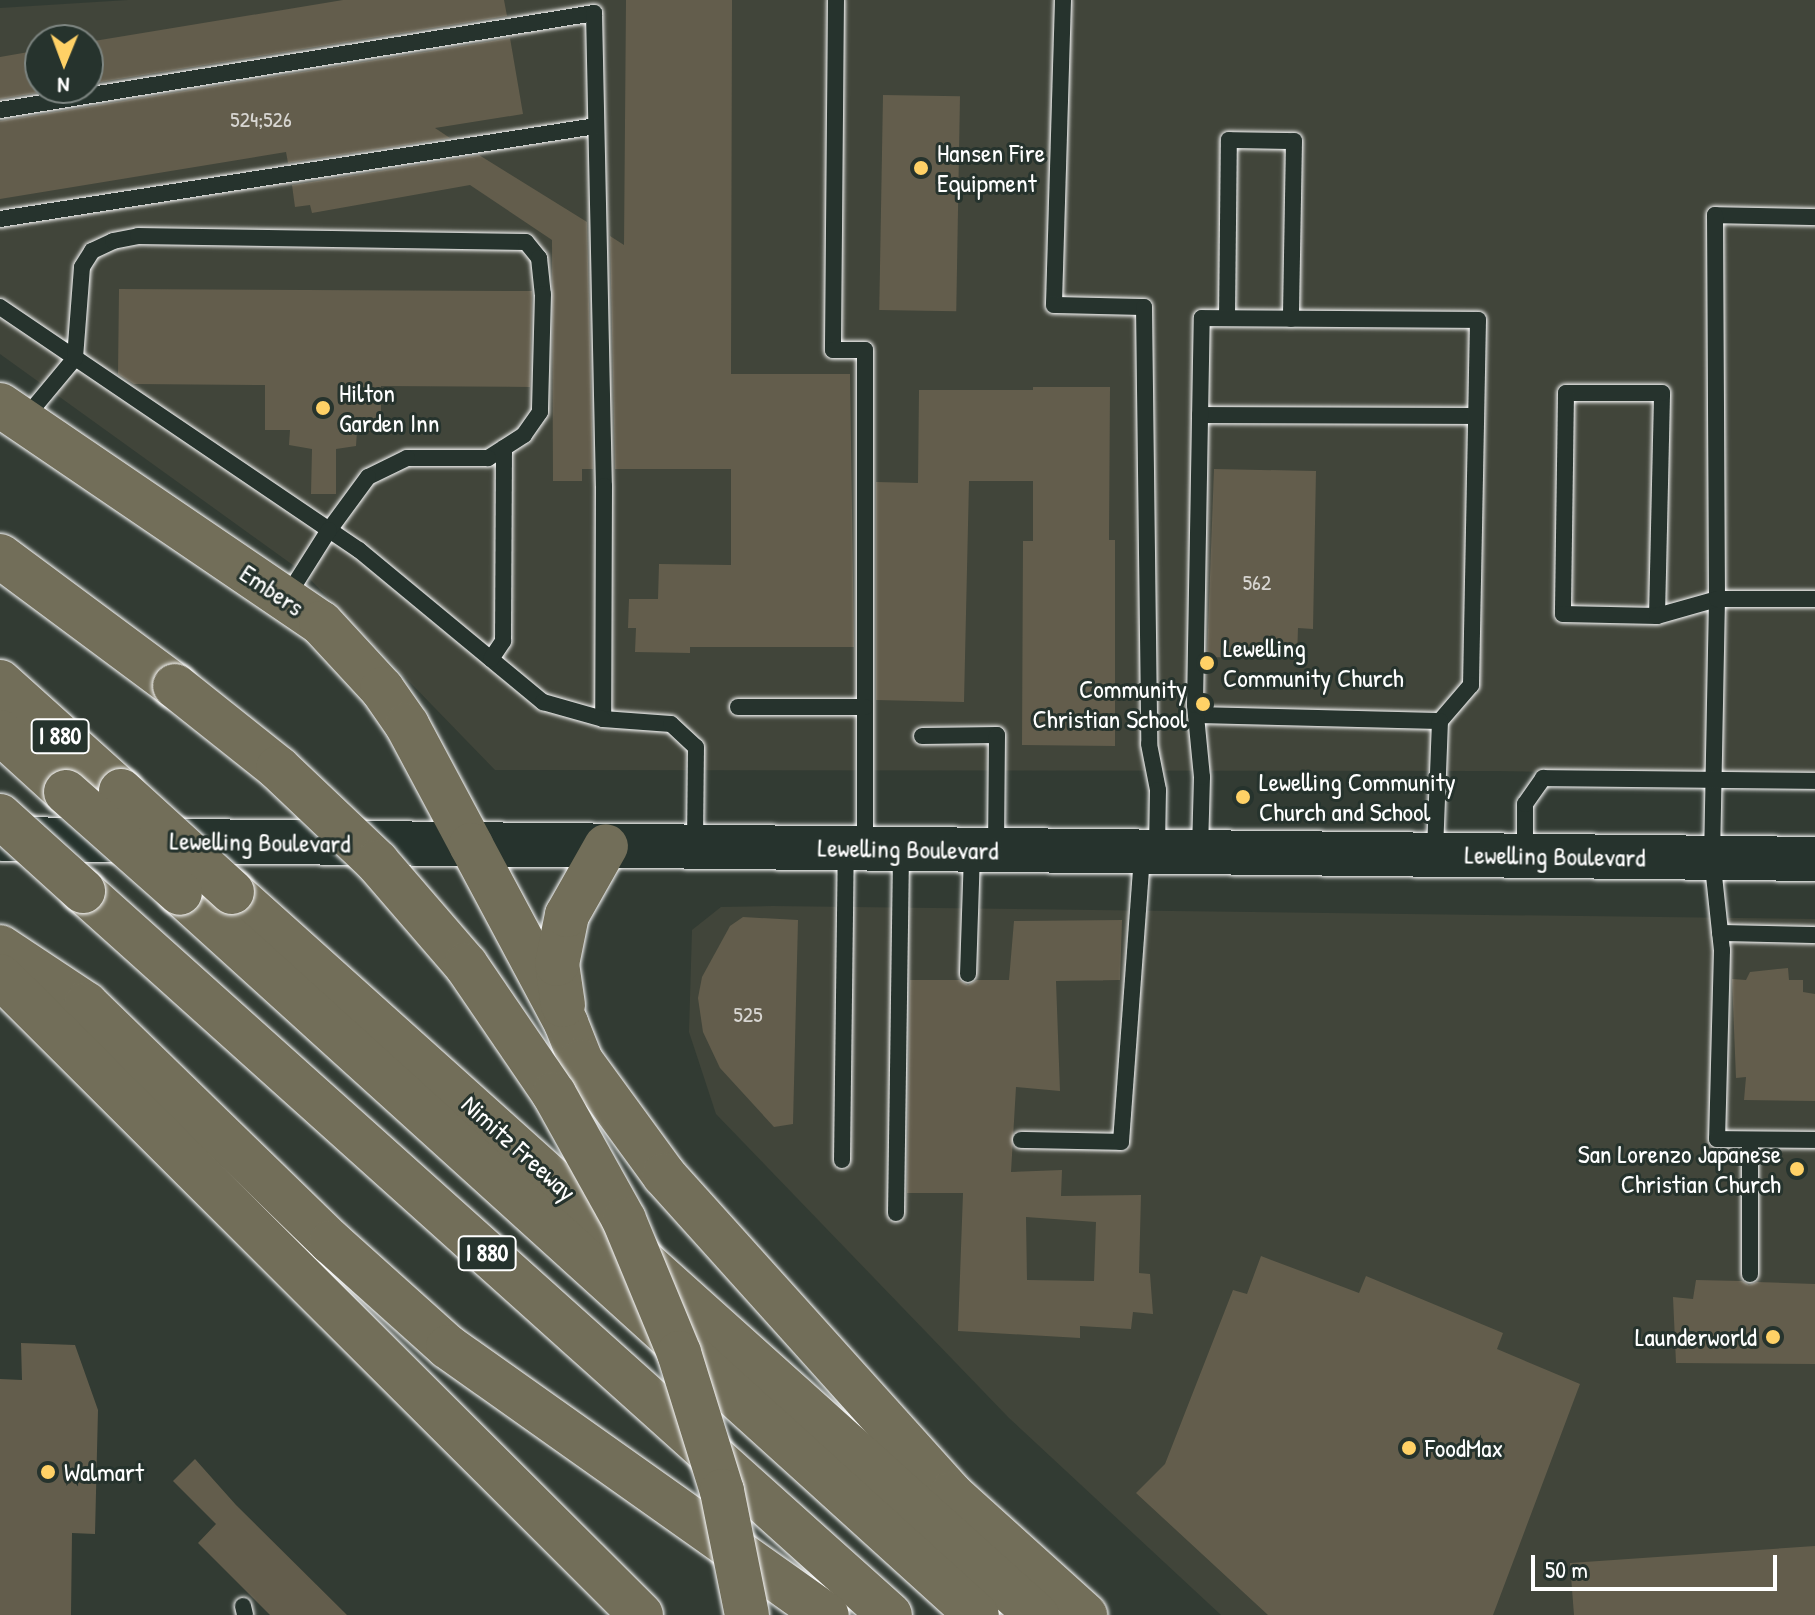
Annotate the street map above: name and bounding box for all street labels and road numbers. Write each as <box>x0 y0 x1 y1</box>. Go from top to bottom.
street label: Embers <box>234 557 310 623</box>
road number: I 880 <box>30 716 90 756</box>
street label: Lewelling Boulevard <box>169 825 351 859</box>
street label: Lewelling Boulevard <box>817 832 999 866</box>
street label: Lewelling Boulevard <box>1464 839 1646 873</box>
street label: Nimitz Freeway <box>455 1089 583 1207</box>
road number: I 880 <box>457 1233 517 1273</box>

